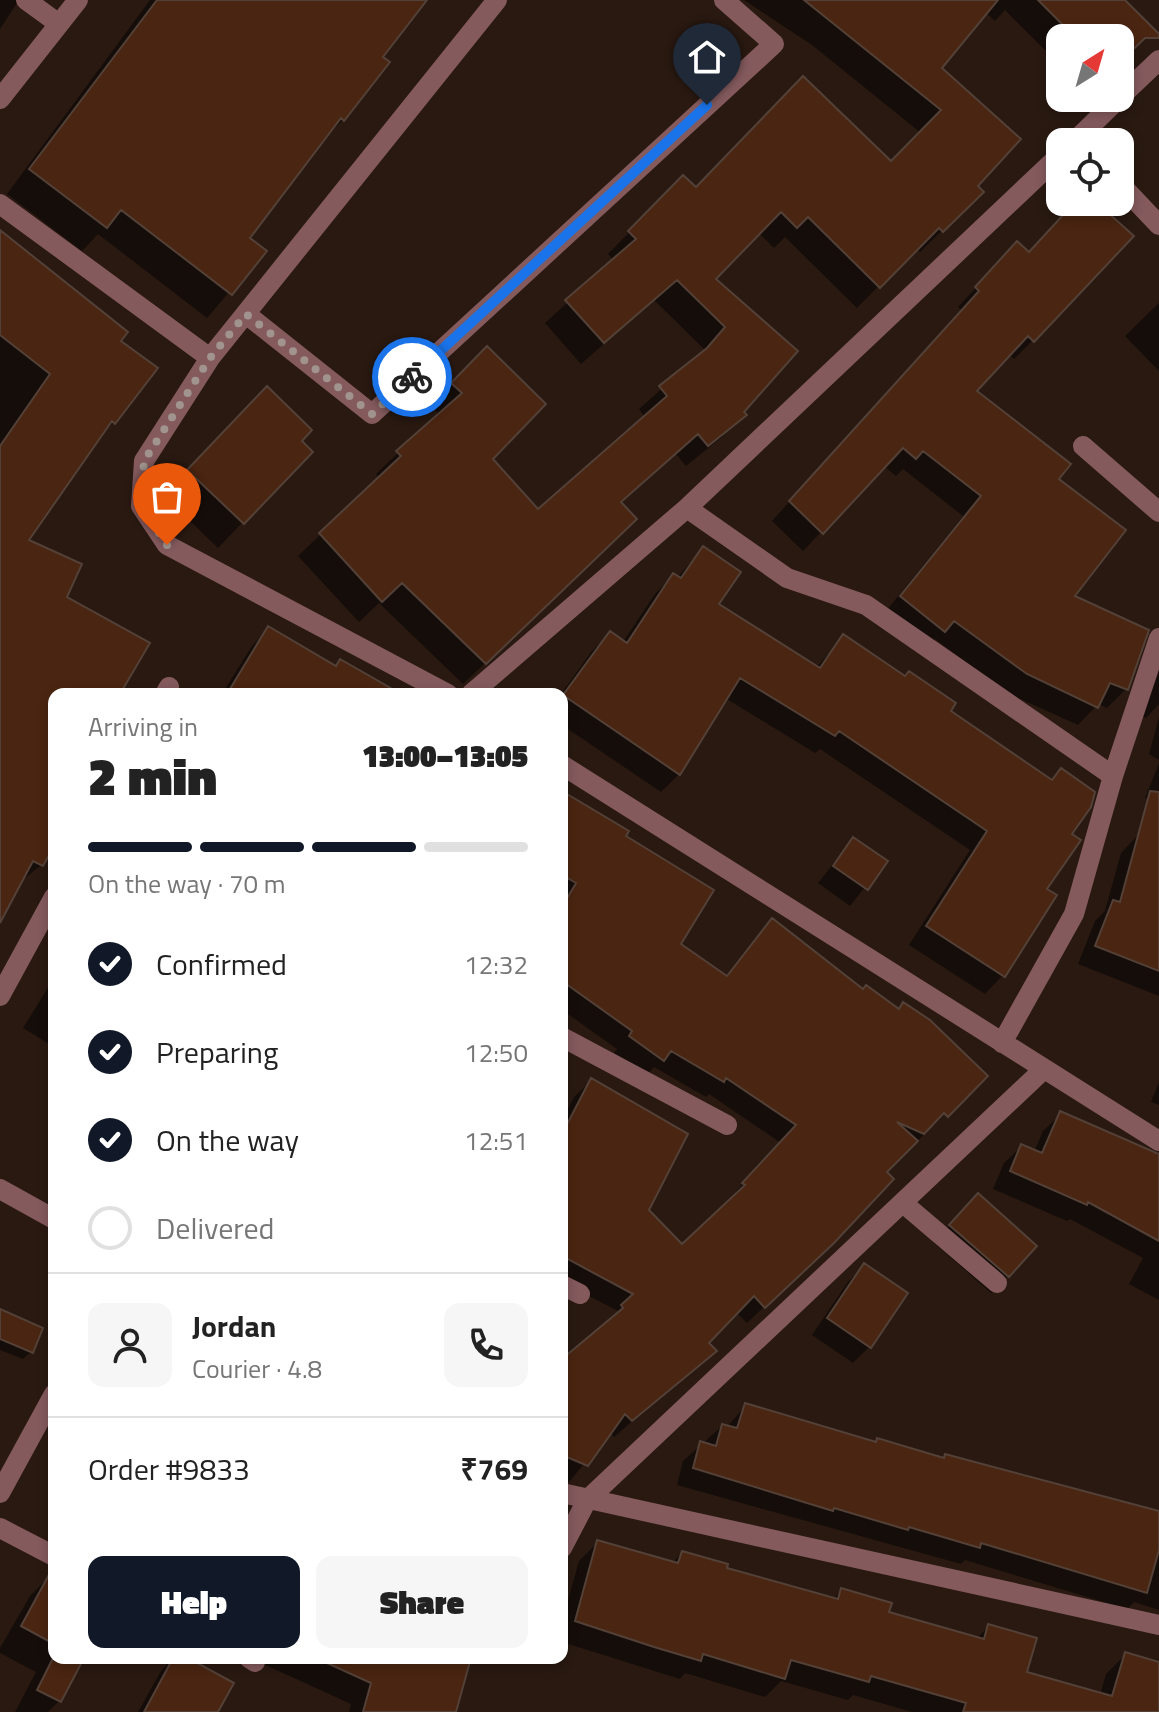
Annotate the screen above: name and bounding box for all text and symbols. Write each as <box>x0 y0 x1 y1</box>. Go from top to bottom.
pin <box>673 23 741 105</box>
north arrow <box>1046 24 1134 112</box>
map controls <box>1046 24 1134 216</box>
icon: home <box>685 35 729 79</box>
button: locate <box>1046 128 1134 216</box>
courier <box>372 337 452 417</box>
icon: bike <box>390 355 434 399</box>
pin <box>133 463 201 545</box>
icon: bag <box>145 475 189 519</box>
text: Arriving in <box>88 707 198 746</box>
text: 13:00–13:05 <box>362 733 528 779</box>
text: 2 min <box>88 736 217 815</box>
text: On the way · 70 m <box>88 864 286 903</box>
text: Confirmed <box>156 941 287 987</box>
icon: check <box>88 942 132 986</box>
text: 12:32 <box>464 945 528 984</box>
text: Preparing <box>156 1029 278 1075</box>
icon: check <box>88 1030 132 1074</box>
text: 12:50 <box>464 1033 528 1072</box>
text: On the way <box>156 1117 299 1163</box>
icon: check <box>88 1118 132 1162</box>
text: 12:51 <box>464 1121 528 1160</box>
text: Delivered <box>156 1205 274 1251</box>
button: person <box>88 1303 172 1387</box>
text: Jordan <box>192 1303 276 1349</box>
button: phone <box>444 1303 528 1387</box>
text: Courier · 4.8 <box>192 1349 322 1388</box>
text: Order #9833 <box>88 1446 250 1492</box>
text: ₹769 <box>460 1446 528 1492</box>
button: Help <box>88 1556 300 1648</box>
button: Share <box>316 1556 528 1648</box>

